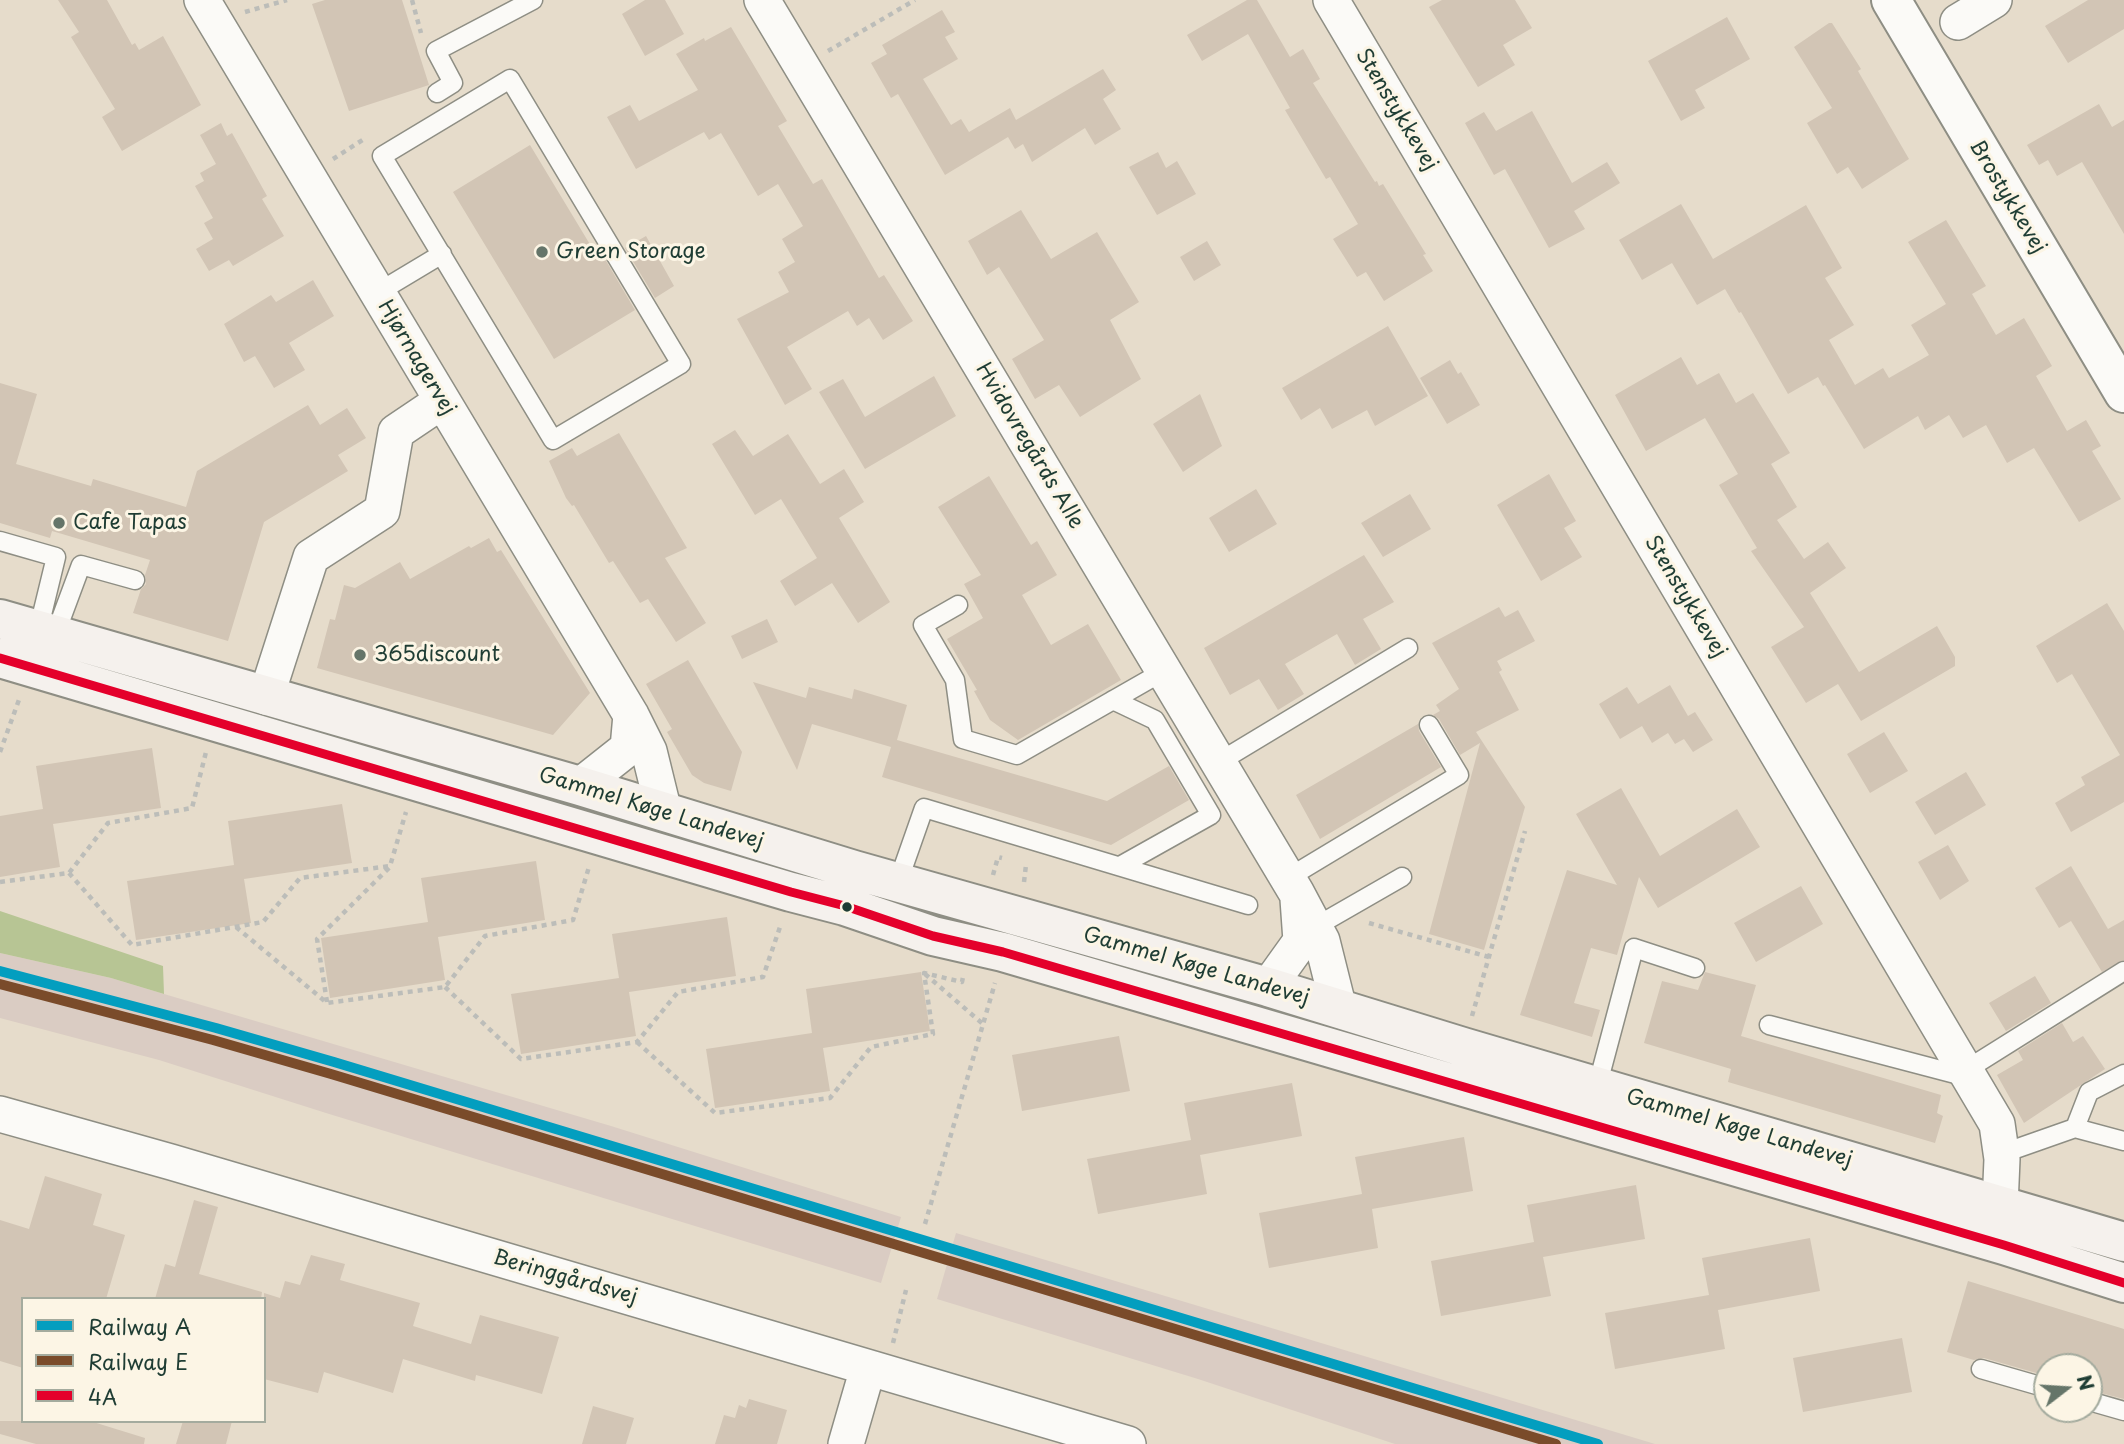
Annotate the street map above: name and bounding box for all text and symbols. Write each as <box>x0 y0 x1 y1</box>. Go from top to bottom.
street label: Stenstykkevej <box>1350 44 1442 176</box>
street label: Brostykkevej <box>1963 136 2051 258</box>
place label: Green Storage <box>556 239 706 265</box>
marker: Green Storage <box>534 244 550 260</box>
street label: Hjørnagervej <box>372 296 460 420</box>
street label: Hvidovregårds Alle <box>970 359 1088 533</box>
place label: Cafe Tapas <box>73 510 187 536</box>
marker: Cafe Tapas <box>51 515 67 531</box>
street label: Stenstykkevej <box>1639 531 1731 663</box>
place label: 365discount <box>374 642 500 668</box>
marker: 365discount <box>352 647 368 663</box>
street label: Gammel Køge Landevej <box>535 763 767 855</box>
unlabelled marker <box>840 900 854 914</box>
street label: Gammel Køge Landevej <box>1080 923 1312 1011</box>
street label: Gammel Køge Landevej <box>1623 1085 1855 1173</box>
street label: Beringgårdsvej <box>490 1245 640 1311</box>
legend <box>21 1297 266 1423</box>
text: Railway A <box>88 1310 191 1342</box>
text: Railway E <box>88 1345 188 1377</box>
north arrow <box>2033 1353 2103 1423</box>
text: N <box>2071 1371 2102 1394</box>
text: 4A <box>88 1380 117 1412</box>

